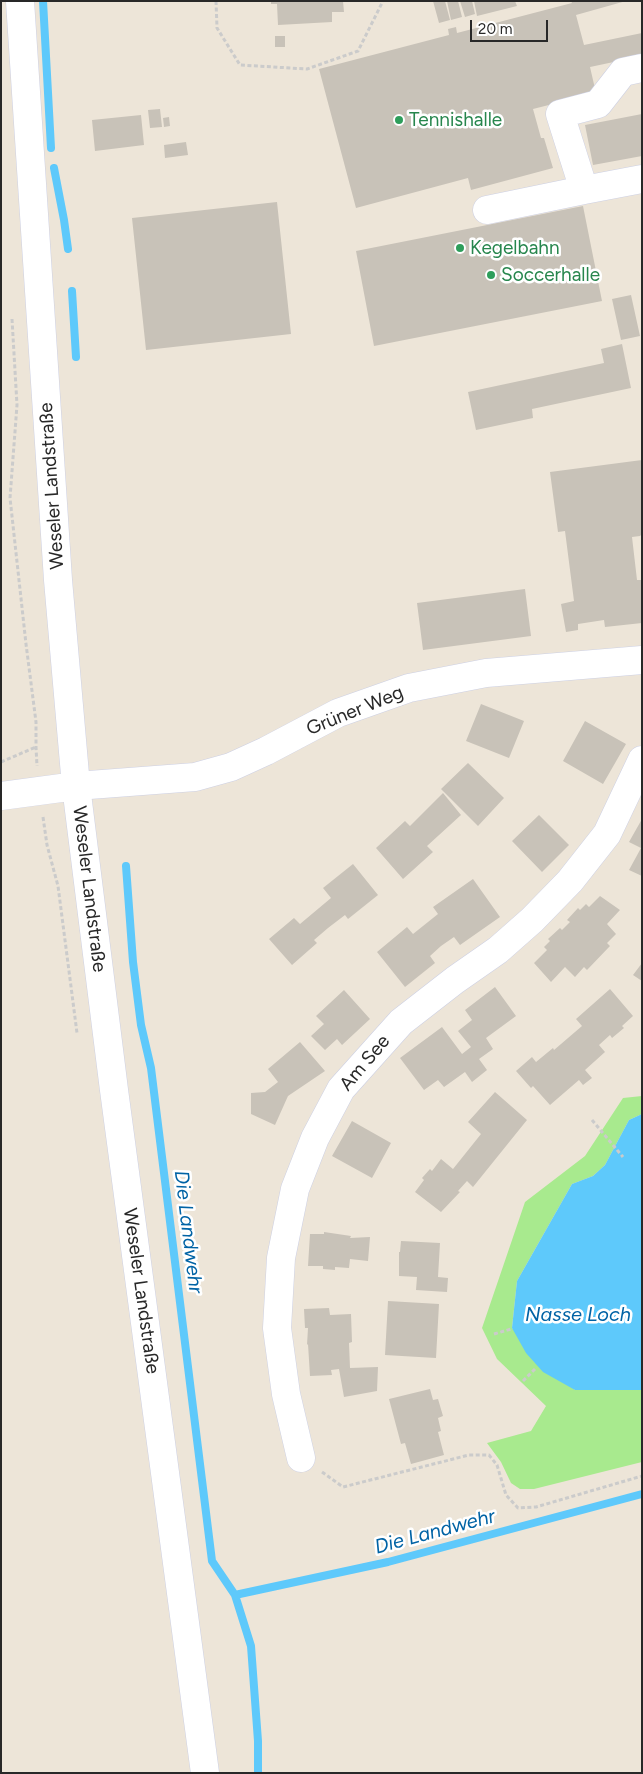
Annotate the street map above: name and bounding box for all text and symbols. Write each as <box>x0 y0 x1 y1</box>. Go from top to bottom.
scale bar <box>473 10 550 42</box>
text: 20 m <box>478 20 512 38</box>
place label: Tennishalle <box>409 109 502 131</box>
marker: Tennishalle <box>393 114 405 126</box>
place label: Kegelbahn <box>470 237 560 259</box>
marker: Kegelbahn <box>454 242 466 254</box>
place label: Soccerhalle <box>501 264 600 286</box>
marker: Soccerhalle <box>485 269 497 281</box>
street label: Weseler Landstraße <box>35 402 69 570</box>
street label: Grüner Weg <box>303 681 407 741</box>
street label: Weseler Landstraße <box>67 805 111 973</box>
street label: Am See <box>335 1030 395 1096</box>
water label: Die Landwehr <box>169 1169 207 1295</box>
street label: Weseler Landstraße <box>118 1207 164 1375</box>
water label: Nasse Loch <box>525 1303 631 1327</box>
water label: Die Landwehr <box>372 1504 498 1560</box>

